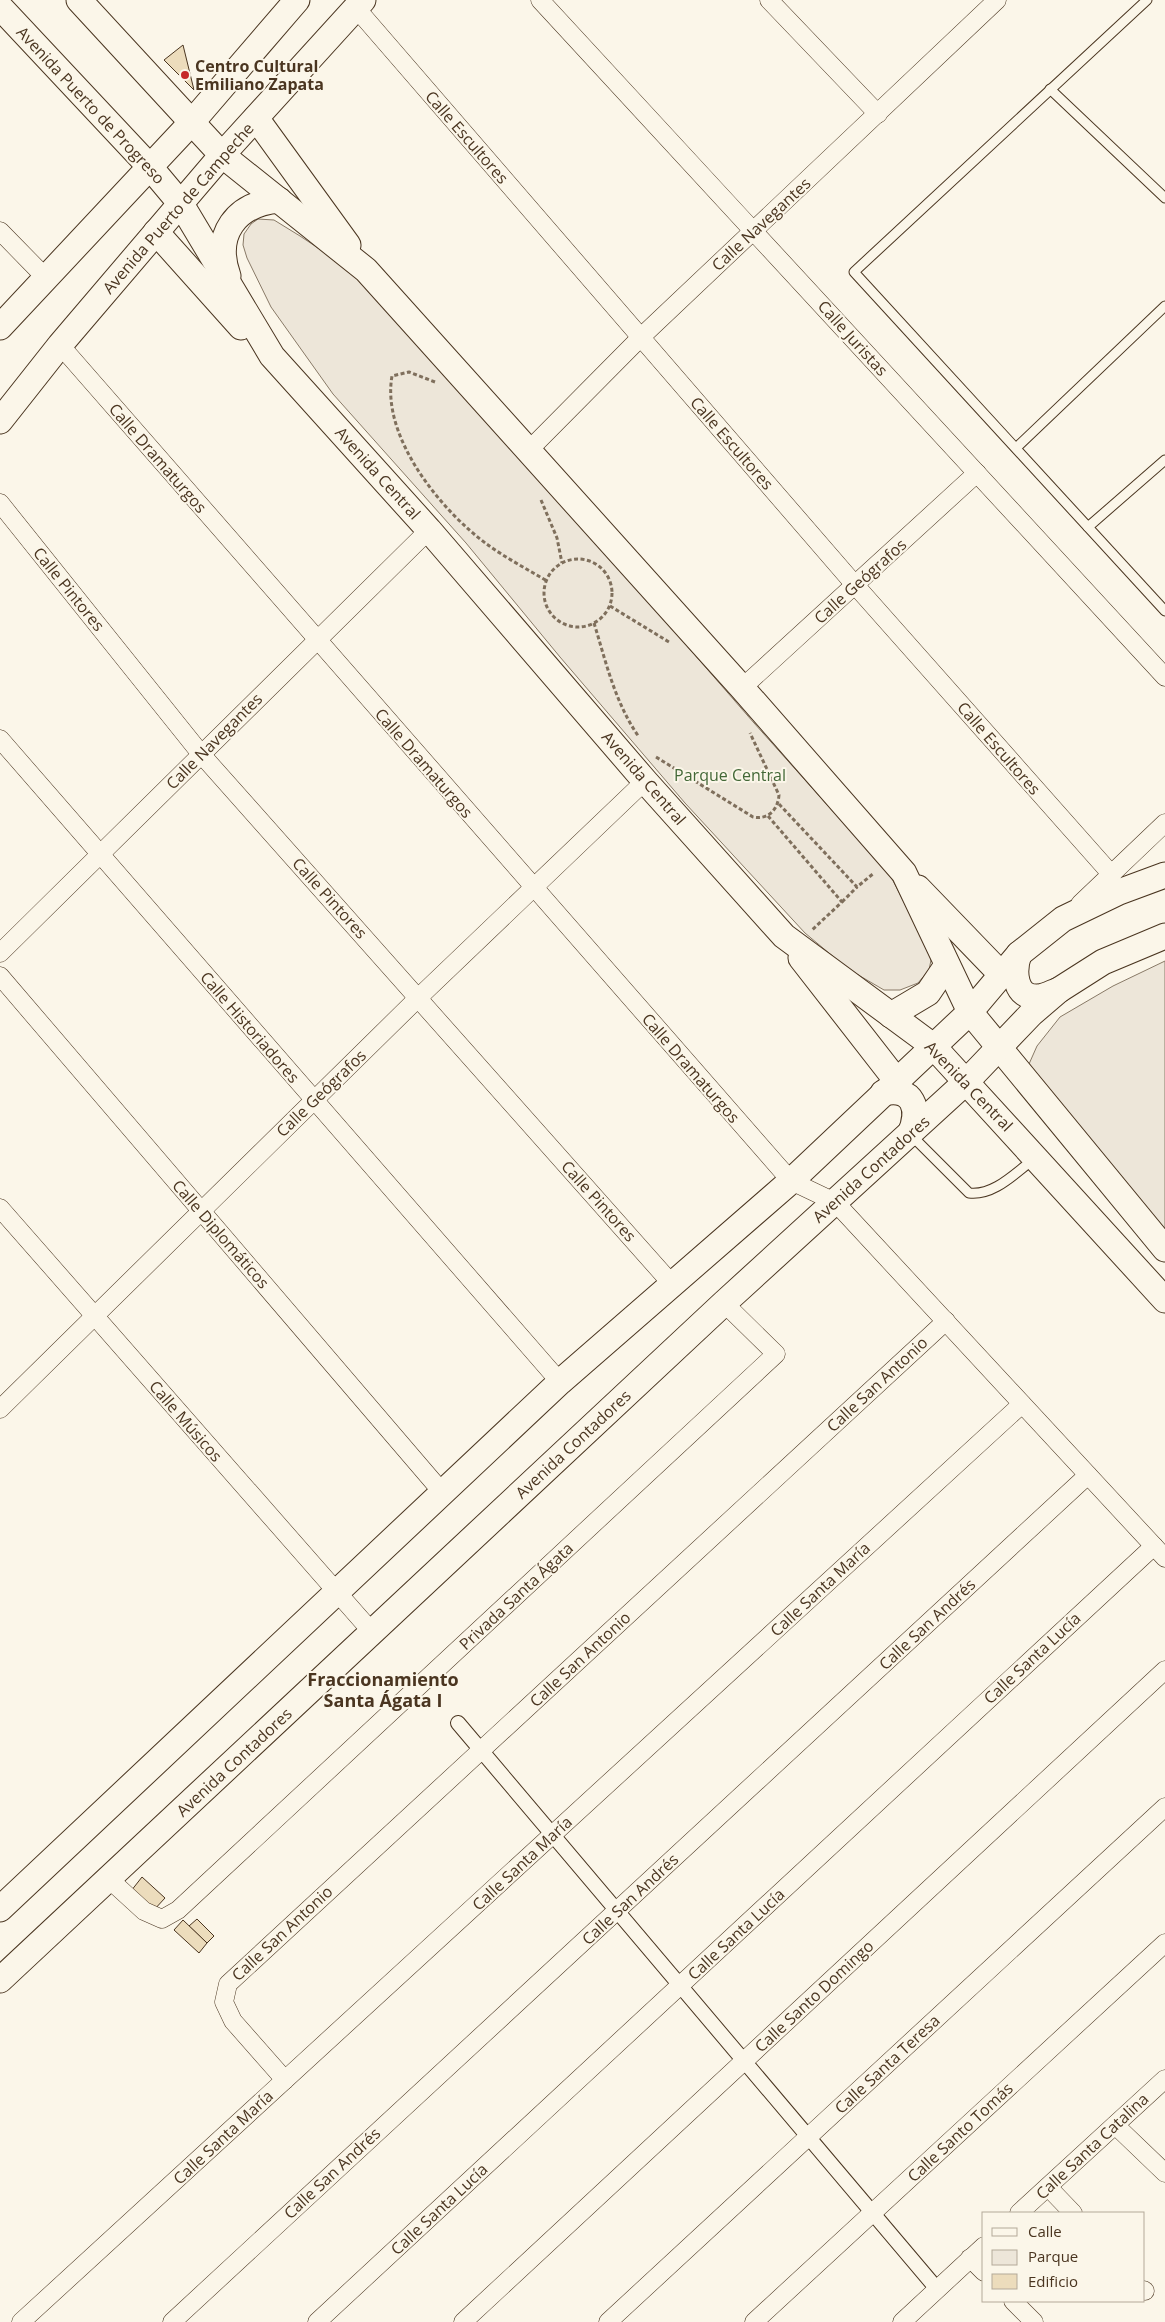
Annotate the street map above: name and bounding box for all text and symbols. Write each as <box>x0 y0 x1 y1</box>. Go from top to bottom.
street label: Avenida Puerto de Progreso <box>12 21 170 189</box>
place label: Centro Cultural Emiliano Zapata <box>195 55 324 95</box>
marker: Centro Cultural Emiliano Zapata <box>179 69 191 81</box>
street label: Calle Escultores <box>420 86 514 188</box>
street label: Avenida Puerto de Campeche <box>97 118 259 298</box>
street label: Calle Navegantes <box>707 172 815 276</box>
street label: Calle Juristas <box>813 295 893 381</box>
street label: Calle Escultores <box>685 392 779 494</box>
street label: Calle Dramaturgos <box>104 398 212 518</box>
street label: Avenida Central <box>330 422 426 524</box>
street label: Calle Geógrafos <box>809 534 911 628</box>
street label: Calle Pintores <box>28 542 110 636</box>
street label: Calle Navegantes <box>161 688 267 794</box>
street label: Calle Escultores <box>952 697 1046 799</box>
street label: Calle Dramaturgos <box>370 703 478 823</box>
street label: Avenida Central <box>597 726 691 830</box>
park label: Parque Central <box>674 764 786 786</box>
street label: Calle Pintores <box>288 853 372 943</box>
street label: Calle Historiadores <box>195 967 305 1087</box>
street label: Calle Dramaturgos <box>637 1008 745 1128</box>
street label: Avenida Central <box>920 1036 1018 1136</box>
street label: Calle Geógrafos <box>271 1044 371 1142</box>
street label: Avenida Contadores <box>808 1110 934 1228</box>
street label: Calle Pintores <box>557 1156 641 1246</box>
street label: Calle Diplomáticos <box>168 1175 274 1293</box>
street label: Calle San Antonio <box>822 1331 932 1437</box>
street label: Calle Músicos <box>145 1376 227 1466</box>
street label: Avenida Contadores <box>510 1385 636 1503</box>
street label: Privada Santa Ágata <box>454 1537 578 1655</box>
street label: Calle Santa María <box>765 1537 875 1641</box>
street label: Calle San Andrés <box>874 1573 980 1675</box>
street label: Calle San Antonio <box>525 1606 635 1712</box>
street label: Calle Santa Lucía <box>979 1607 1085 1709</box>
district label: Fraccionamiento Santa Ágata I <box>307 1667 459 1712</box>
street label: Avenida Contadores <box>171 1703 297 1821</box>
street label: Calle Santa María <box>467 1811 577 1915</box>
street label: Calle San Andrés <box>577 1848 683 1950</box>
street label: Calle San Antonio <box>227 1880 337 1986</box>
street label: Calle Santa Lucía <box>683 1883 789 1985</box>
street label: Calle Santo Domingo <box>750 1935 878 2057</box>
street label: Calle Santa Teresa <box>830 2009 944 2119</box>
street label: Calle Santo Tomás <box>902 2077 1018 2187</box>
street label: Calle Santa María <box>168 2085 278 2189</box>
street label: Calle Santa Catalina <box>1031 2088 1153 2204</box>
street label: Calle San Andrés <box>279 2122 385 2224</box>
street label: Calle Santa Lucía <box>386 2158 492 2260</box>
legend <box>982 2212 1145 2302</box>
text: Calle <box>1028 2221 1062 2241</box>
text: Parque <box>1028 2246 1078 2266</box>
text: Edificio <box>1028 2271 1078 2291</box>

